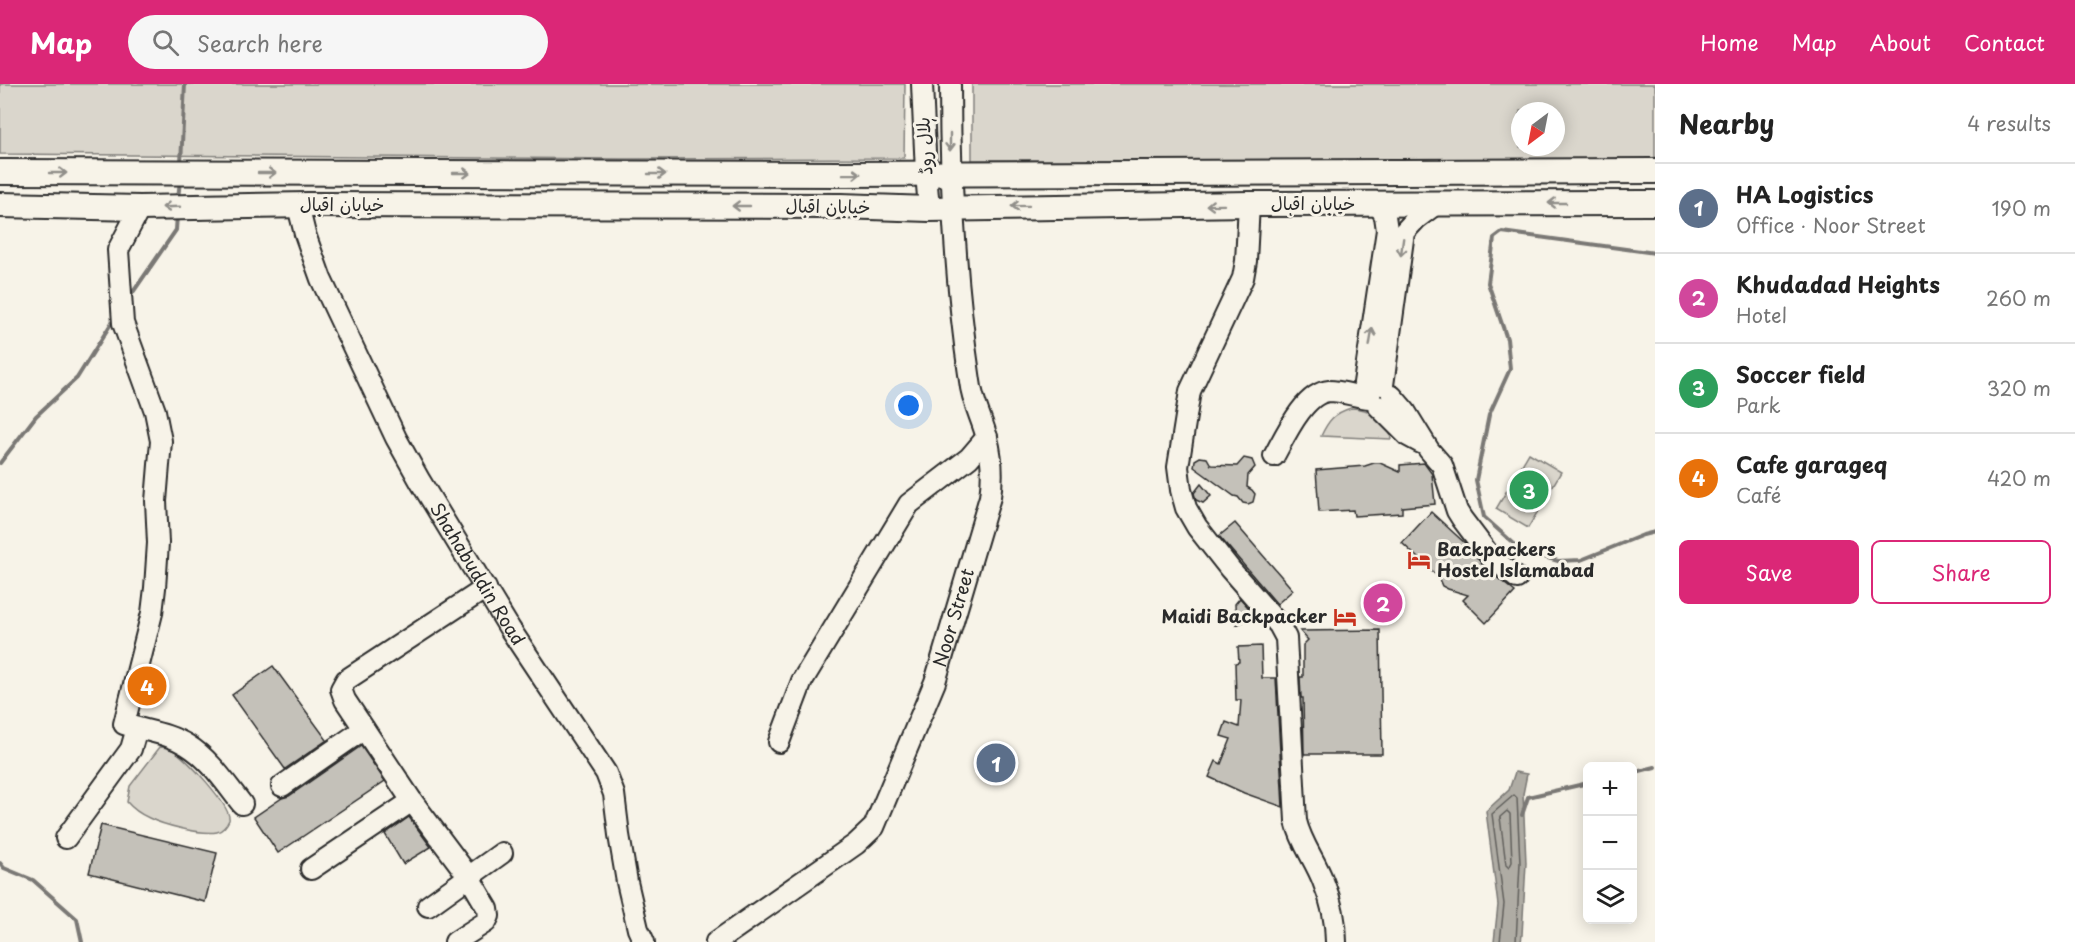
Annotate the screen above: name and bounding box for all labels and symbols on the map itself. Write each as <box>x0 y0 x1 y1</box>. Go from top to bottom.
north arrow <box>1511 102 1565 156</box>
street label: ہلال روڈ <box>908 116 939 176</box>
one-way arrow <box>944 132 956 152</box>
one-way arrow <box>48 167 68 179</box>
one-way arrow <box>257 167 277 179</box>
one-way arrow <box>452 167 472 179</box>
one-way arrow <box>647 168 667 180</box>
one-way arrow <box>842 168 862 180</box>
street label: خیابان اقبال <box>1271 189 1355 216</box>
street label: خیابان اقبال <box>300 190 384 217</box>
street label: خیابان اقبال <box>785 191 871 220</box>
one-way arrow <box>1547 197 1567 209</box>
one-way arrow <box>1205 199 1225 211</box>
one-way arrow <box>731 200 751 212</box>
one-way arrow <box>162 201 182 212</box>
one-way arrow <box>1010 201 1030 212</box>
one-way arrow <box>1396 237 1407 257</box>
one-way arrow <box>1366 327 1377 347</box>
your location <box>894 391 923 420</box>
pin: 3 <box>1510 468 1549 512</box>
street label: Shahabuddin Road <box>424 497 532 650</box>
place label: Backpackers Hostel Islamabad <box>1437 535 1594 583</box>
hotel icon: Backpackers Hostel Islamabad <box>1406 547 1432 573</box>
street label: Noor Street <box>925 565 980 670</box>
pin: 2 <box>1364 580 1402 626</box>
place label: Maidi Backpacker <box>1161 602 1328 629</box>
hotel icon: Maidi Backpacker <box>1332 604 1358 630</box>
pin: 4 <box>128 664 166 708</box>
pin: 1 <box>976 740 1016 786</box>

